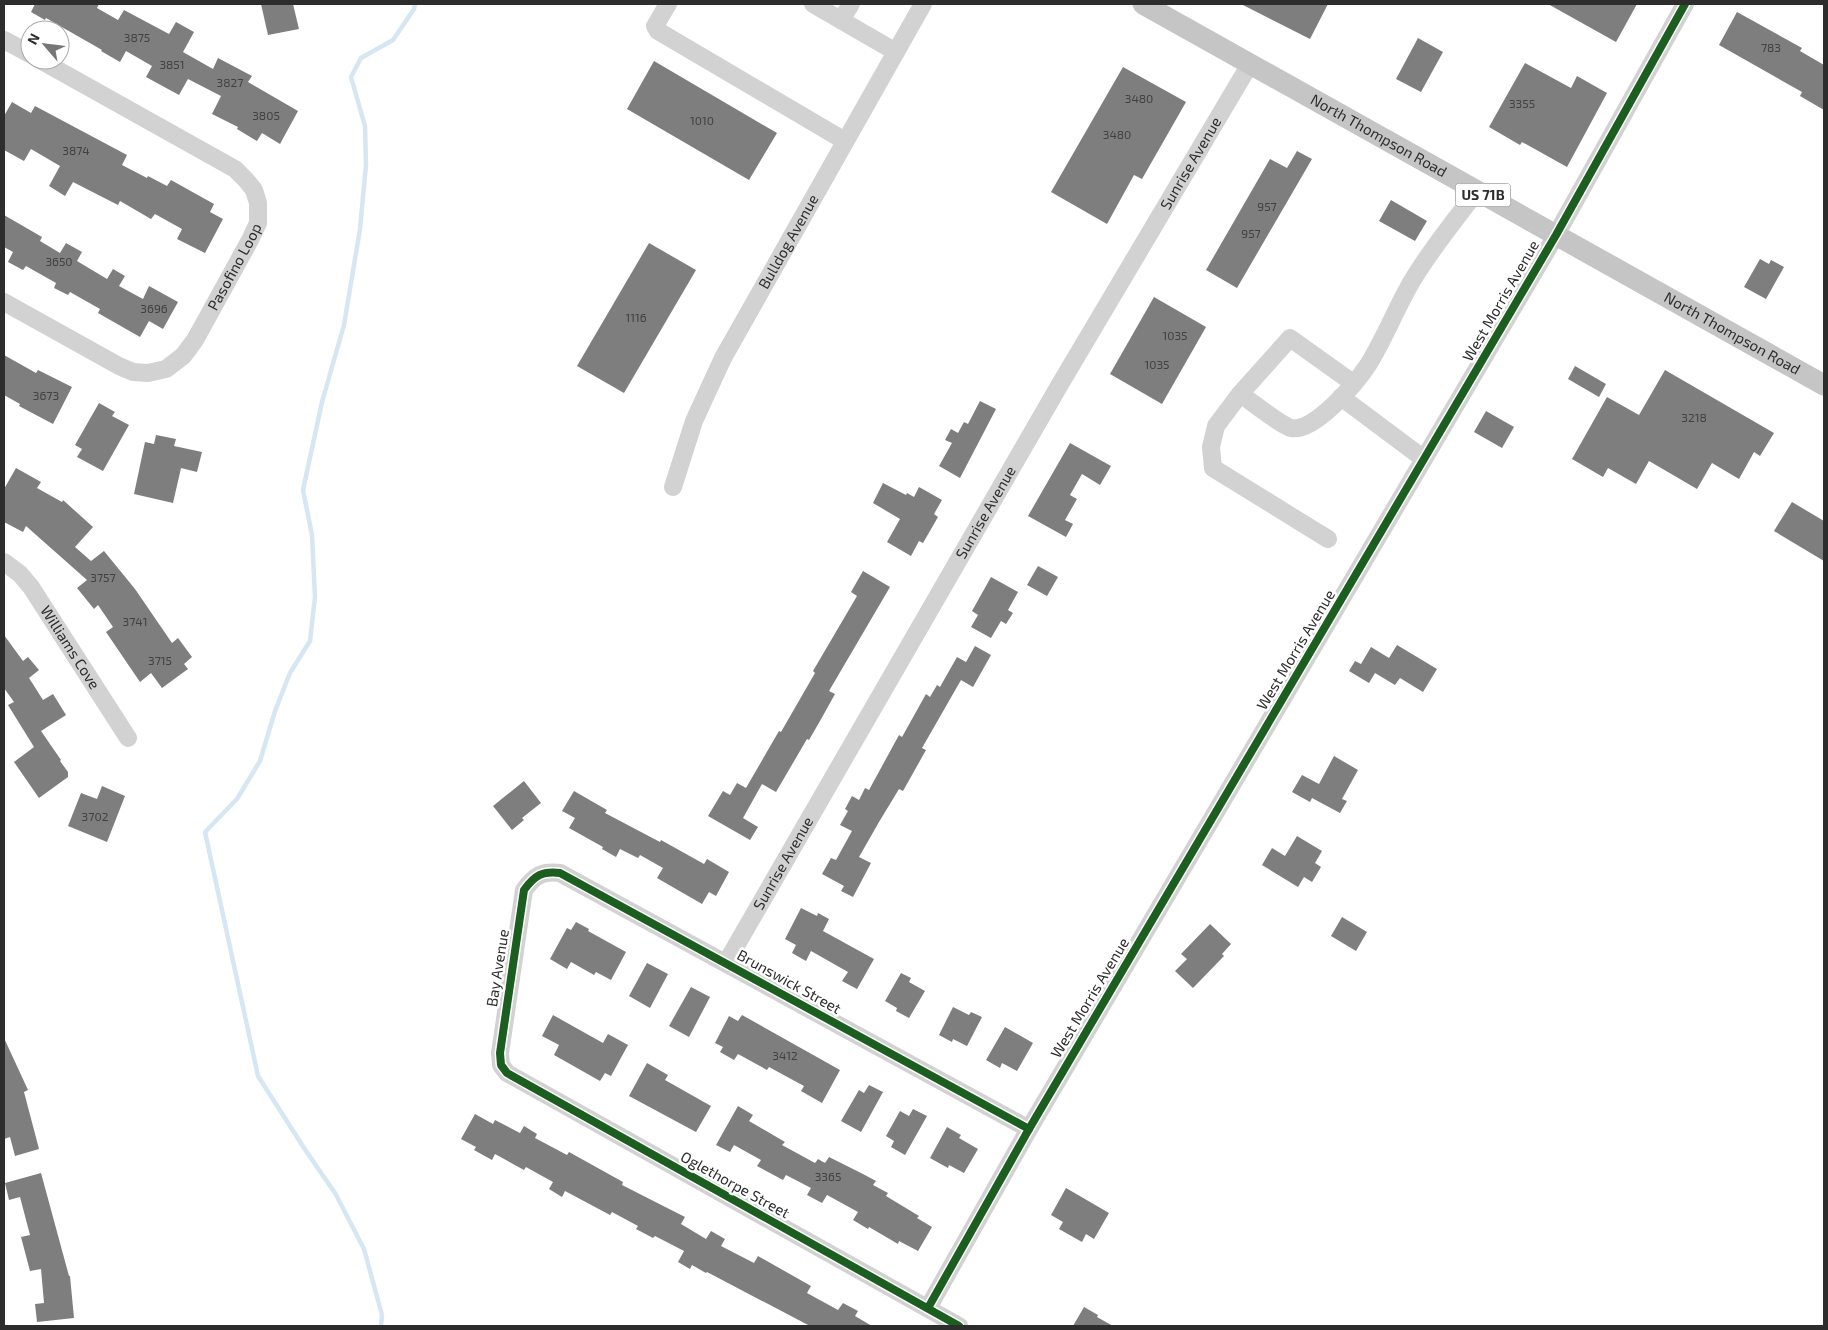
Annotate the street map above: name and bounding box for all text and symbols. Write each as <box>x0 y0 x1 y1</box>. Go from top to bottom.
north arrow <box>20 20 70 70</box>
text: N <box>23 30 43 47</box>
house number: 3875 <box>124 30 150 44</box>
house number: 783 <box>1761 40 1781 54</box>
house number: 3851 <box>159 57 185 71</box>
house number: 3827 <box>217 75 243 89</box>
street label: North Thompson Road <box>1308 90 1450 180</box>
house number: 3480 <box>1125 91 1153 105</box>
house number: 3355 <box>1509 96 1535 110</box>
house number: 3805 <box>252 108 280 122</box>
house number: 1010 <box>690 113 714 127</box>
street label: Sunrise Avenue <box>1156 113 1225 212</box>
house number: 3480 <box>1103 127 1131 141</box>
house number: 3874 <box>62 143 90 157</box>
road number: US 71B <box>1456 184 1510 206</box>
street label: Bulldog Avenue <box>754 191 822 292</box>
house number: 957 <box>1257 199 1277 213</box>
street label: Pasofino Loop <box>203 220 265 313</box>
house number: 957 <box>1241 226 1261 240</box>
street label: West Morris Avenue <box>1458 237 1542 364</box>
house number: 3650 <box>45 254 73 268</box>
street label: North Thompson Road <box>1661 287 1804 378</box>
house number: 3696 <box>140 301 168 315</box>
house number: 1116 <box>625 310 647 324</box>
house number: 1035 <box>1162 328 1188 342</box>
house number: 1035 <box>1144 357 1170 371</box>
house number: 3673 <box>33 388 59 402</box>
house number: 3218 <box>1681 410 1707 424</box>
street label: Sunrise Avenue <box>951 462 1019 562</box>
house number: 3757 <box>90 570 116 584</box>
street label: West Morris Avenue <box>1252 586 1338 713</box>
street label: Williams Cove <box>37 602 104 692</box>
house number: 3741 <box>123 614 147 628</box>
house number: 3715 <box>148 653 172 667</box>
house number: 3702 <box>82 809 109 823</box>
street label: Sunrise Avenue <box>749 813 817 913</box>
street label: Bay Avenue <box>482 928 512 1008</box>
street label: West Morris Avenue <box>1046 934 1132 1061</box>
street label: Brunswick Street <box>734 945 845 1017</box>
house number: 3412 <box>772 1048 798 1062</box>
street label: Oglethorpe Street <box>678 1147 793 1222</box>
house number: 3365 <box>815 1169 841 1183</box>

